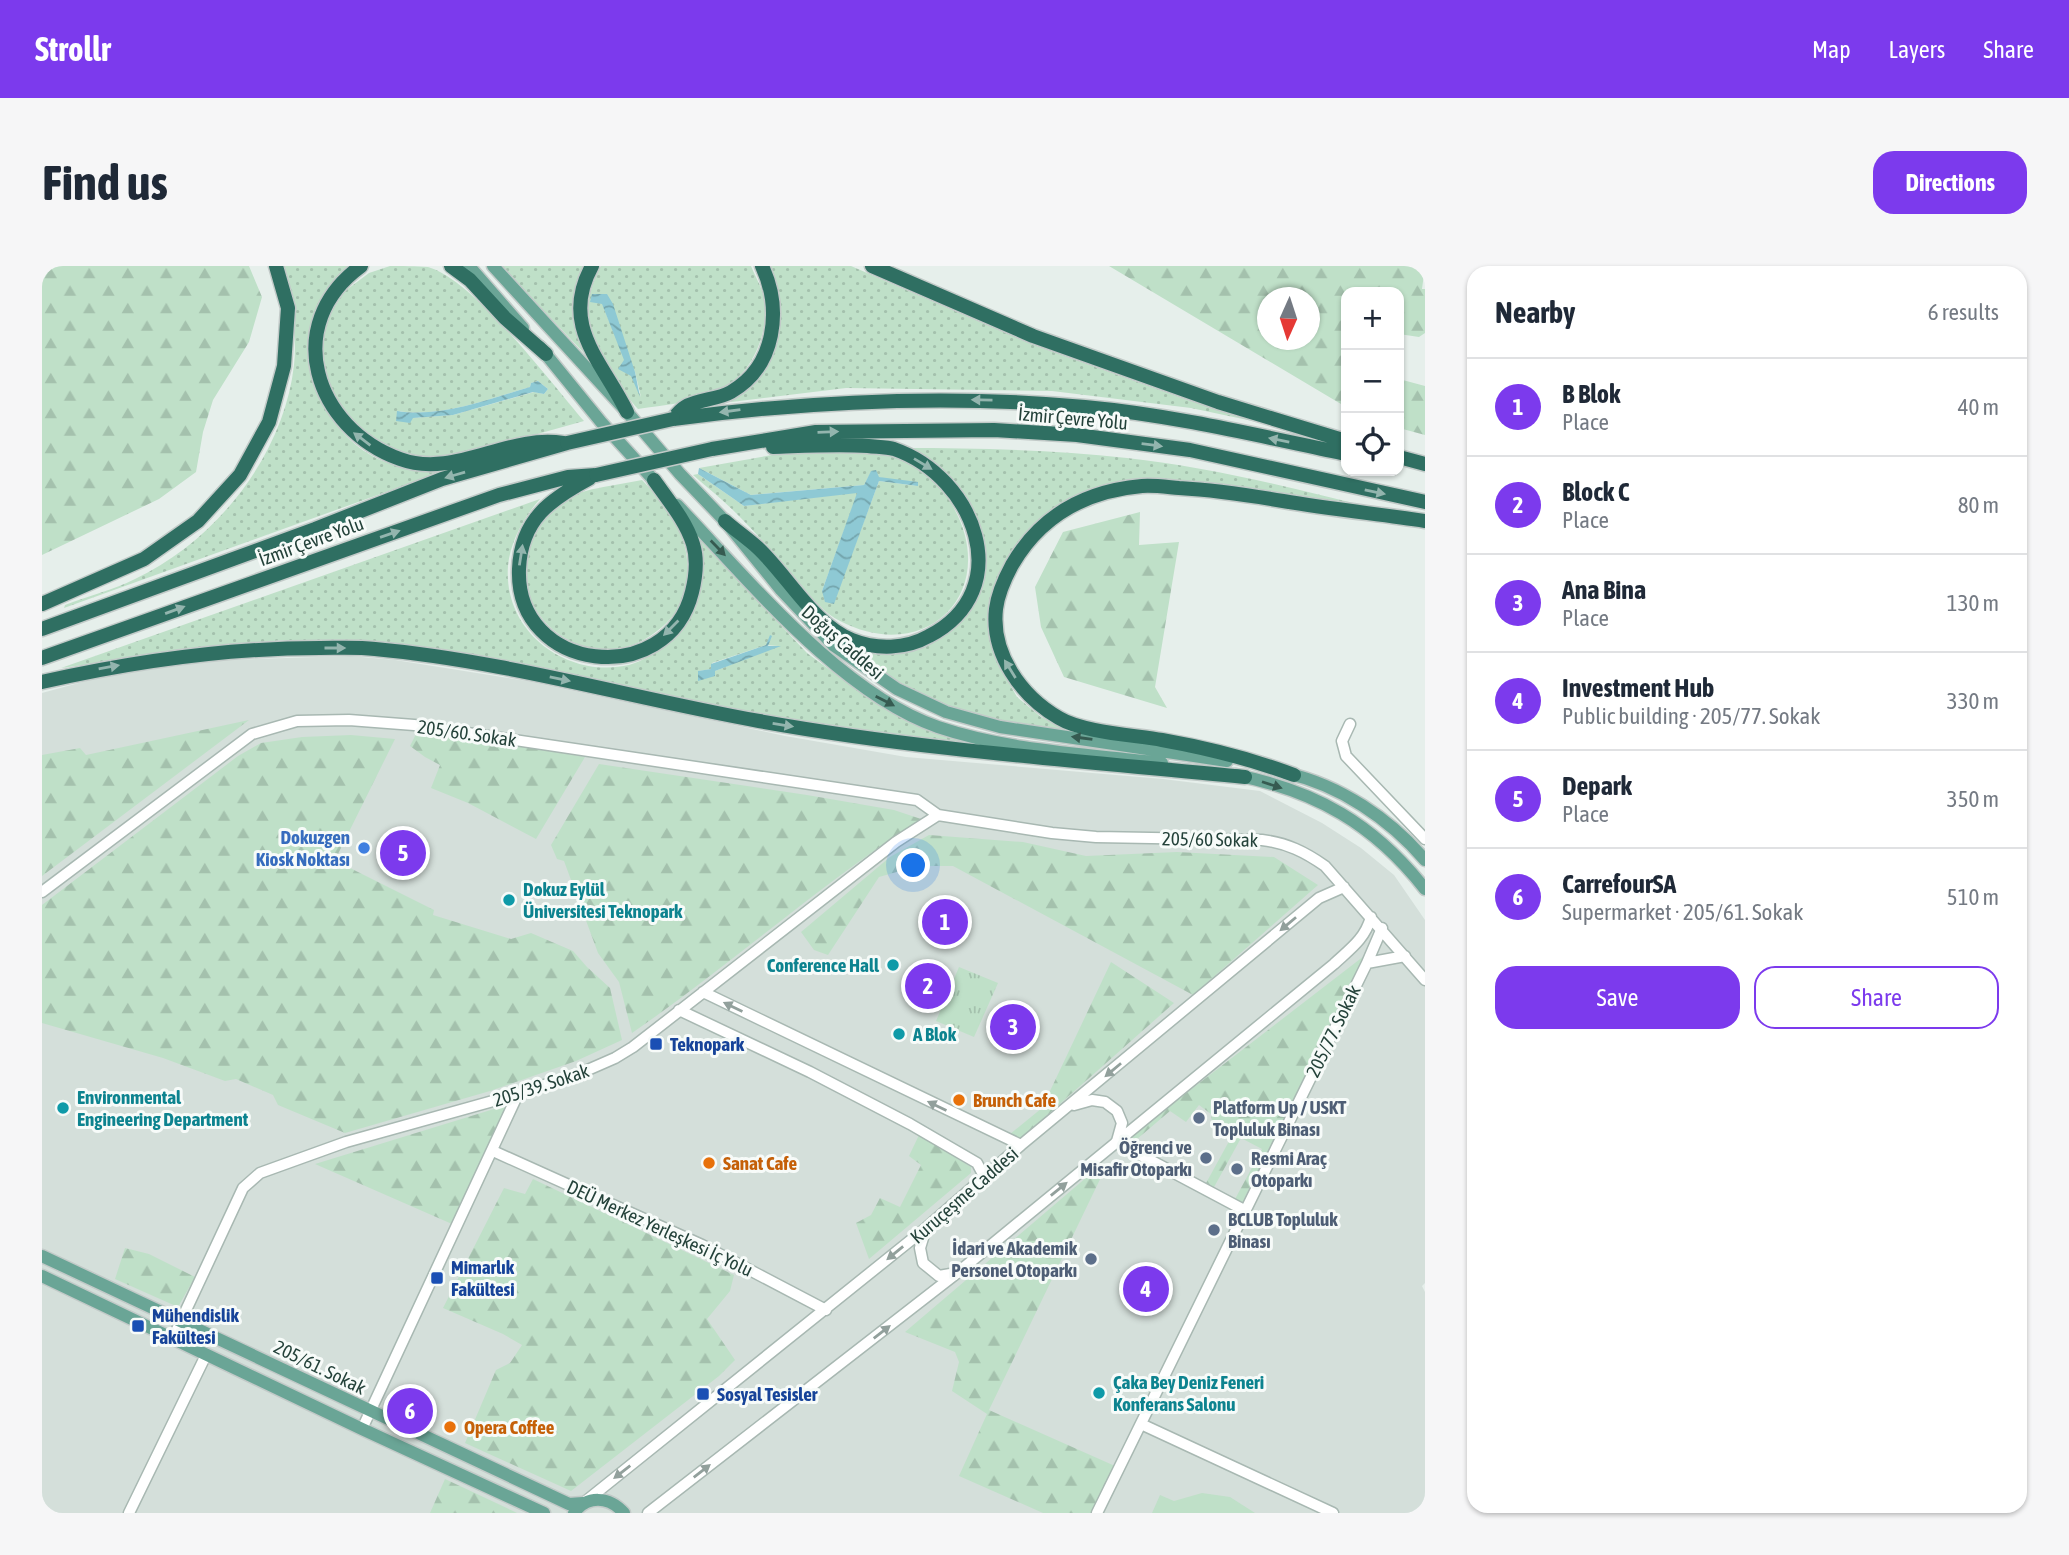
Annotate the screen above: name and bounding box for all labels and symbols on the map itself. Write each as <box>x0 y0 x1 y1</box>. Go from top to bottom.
north arrow <box>1257 287 1320 350</box>
one-way arrow <box>970 394 992 406</box>
street label: İzmir Çevre Yolu <box>1017 402 1129 434</box>
one-way arrow <box>719 406 741 417</box>
one-way arrow <box>817 426 839 438</box>
one-way arrow <box>353 431 371 446</box>
one-way arrow <box>1268 435 1290 446</box>
one-way arrow <box>1141 440 1163 451</box>
one-way arrow <box>913 458 932 471</box>
one-way arrow <box>444 471 465 481</box>
one-way arrow <box>1364 486 1386 497</box>
street label: İzmir Çevre Yolu <box>256 512 366 570</box>
one-way arrow <box>379 528 400 539</box>
one-way arrow <box>710 539 726 557</box>
one-way arrow <box>516 544 527 566</box>
street label: Doğuş Caddesi <box>798 600 888 684</box>
one-way arrow <box>165 604 186 615</box>
one-way arrow <box>663 620 680 636</box>
one-way arrow <box>324 643 346 654</box>
one-way arrow <box>1004 659 1017 678</box>
one-way arrow <box>98 661 120 672</box>
one-way arrow <box>549 673 571 684</box>
one-way arrow <box>875 695 895 706</box>
street label: 205/60. Sokak <box>416 715 518 751</box>
one-way arrow <box>772 720 794 731</box>
one-way arrow <box>1071 733 1093 744</box>
one-way arrow <box>1262 781 1283 791</box>
place label: Dokuzgen Kiosk Noktası <box>256 826 350 870</box>
pin: 5 <box>380 827 426 879</box>
street label: 205/60 Sokak <box>1162 827 1259 851</box>
marker: Dokuzgen Kiosk Noktası <box>356 840 372 856</box>
your location <box>896 848 930 882</box>
place label: Dokuz Eylül Üniversitesi Teknopark <box>523 878 683 922</box>
marker: Dokuz Eylül Üniversitesi Teknopark <box>501 892 517 908</box>
pin: 1 <box>922 896 968 948</box>
one-way arrow <box>1279 917 1297 932</box>
place label: Conference Hall <box>767 954 880 976</box>
marker: Conference Hall <box>885 957 901 973</box>
pin: 2 <box>905 960 951 1012</box>
street label: 205/77. Sokak <box>1301 981 1365 1081</box>
one-way arrow <box>723 1001 743 1012</box>
pin: 3 <box>990 1001 1036 1053</box>
place label: A Blok <box>912 1023 957 1045</box>
marker: A Blok <box>891 1026 907 1042</box>
place label: Teknopark <box>670 1033 745 1055</box>
marker: Teknopark <box>648 1036 664 1052</box>
street label: 205/39. Sokak <box>490 1059 592 1111</box>
one-way arrow <box>1104 1062 1122 1078</box>
place label: Environmental Engineering Department <box>77 1086 249 1130</box>
place label: Brunch Cafe <box>973 1089 1056 1111</box>
marker: Brunch Cafe <box>951 1092 967 1108</box>
place label: Platform Up / USKT Topluluk Binası <box>1213 1096 1347 1140</box>
marker: Environmental Engineering Department <box>55 1100 71 1116</box>
one-way arrow <box>927 1100 947 1111</box>
marker: Platform Up / USKT Topluluk Binası <box>1191 1110 1207 1126</box>
place label: Öğrenci ve Misafir Otoparkı <box>1080 1136 1192 1180</box>
street label: Kuruçeşme Caddesi <box>906 1142 1022 1248</box>
place label: Resmi Araç Otoparkı <box>1251 1147 1327 1191</box>
marker: Öğrenci ve Misafir Otoparkı <box>1198 1150 1214 1166</box>
place label: Sanat Cafe <box>723 1152 798 1174</box>
marker: Sanat Cafe <box>701 1155 717 1171</box>
marker: Resmi Araç Otoparkı <box>1229 1161 1245 1177</box>
street label: DEÜ Merkez Yerleşkesi İç Yolu <box>564 1175 756 1281</box>
one-way arrow <box>1051 1182 1068 1197</box>
place label: BCLUB Topluluk Binası <box>1228 1208 1338 1252</box>
marker: BCLUB Topluluk Binası <box>1206 1222 1222 1238</box>
place label: İdari ve Akademik Personel Otoparkı <box>951 1237 1078 1281</box>
one-way arrow <box>886 1245 903 1260</box>
marker: İdari ve Akademik Personel Otoparkı <box>1083 1251 1099 1267</box>
place label: Mimarlık Fakültesi <box>451 1256 515 1300</box>
pin: 4 <box>1123 1263 1169 1315</box>
marker: Mimarlık Fakültesi <box>429 1270 445 1286</box>
place label: Mühendislik Fakültesi <box>152 1304 239 1348</box>
marker: Mühendislik Fakültesi <box>130 1318 146 1334</box>
one-way arrow <box>873 1325 891 1340</box>
street label: 205/61. Sokak <box>270 1335 370 1399</box>
place label: Çaka Bey Deniz Feneri Konferans Salonu <box>1113 1371 1264 1415</box>
place label: Sosyal Tesisler <box>717 1383 818 1405</box>
pin: 6 <box>387 1385 433 1437</box>
marker: Çaka Bey Deniz Feneri Konferans Salonu <box>1091 1385 1107 1401</box>
marker: Sosyal Tesisler <box>695 1386 711 1402</box>
place label: Opera Coffee <box>464 1416 555 1438</box>
marker: Opera Coffee <box>442 1419 458 1435</box>
one-way arrow <box>693 1464 711 1479</box>
one-way arrow <box>613 1465 631 1479</box>

